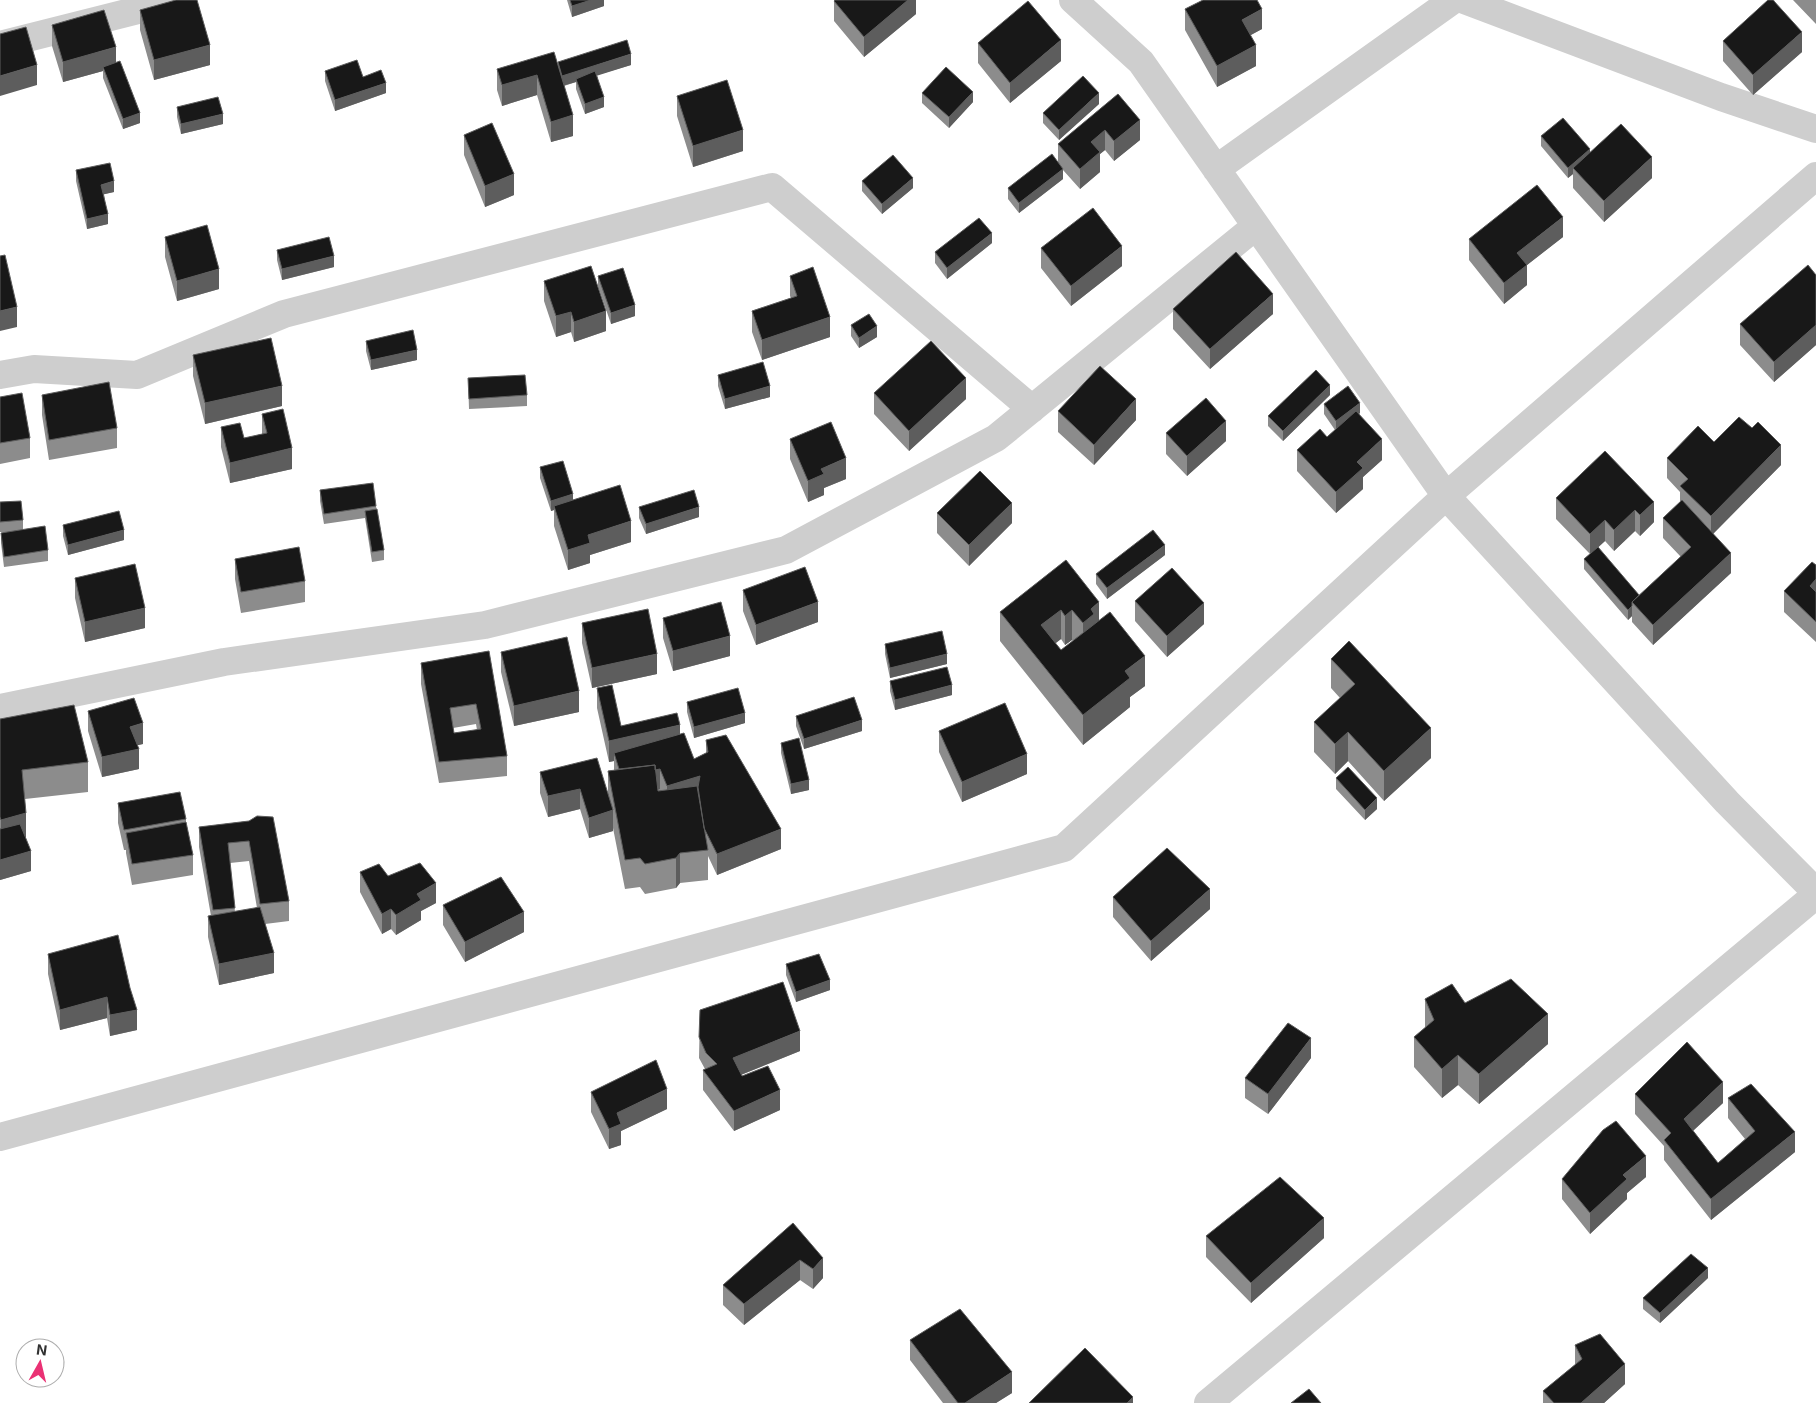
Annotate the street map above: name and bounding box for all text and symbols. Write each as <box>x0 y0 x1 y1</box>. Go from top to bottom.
north arrow <box>15 1338 65 1388</box>
text: N <box>35 1340 48 1359</box>

